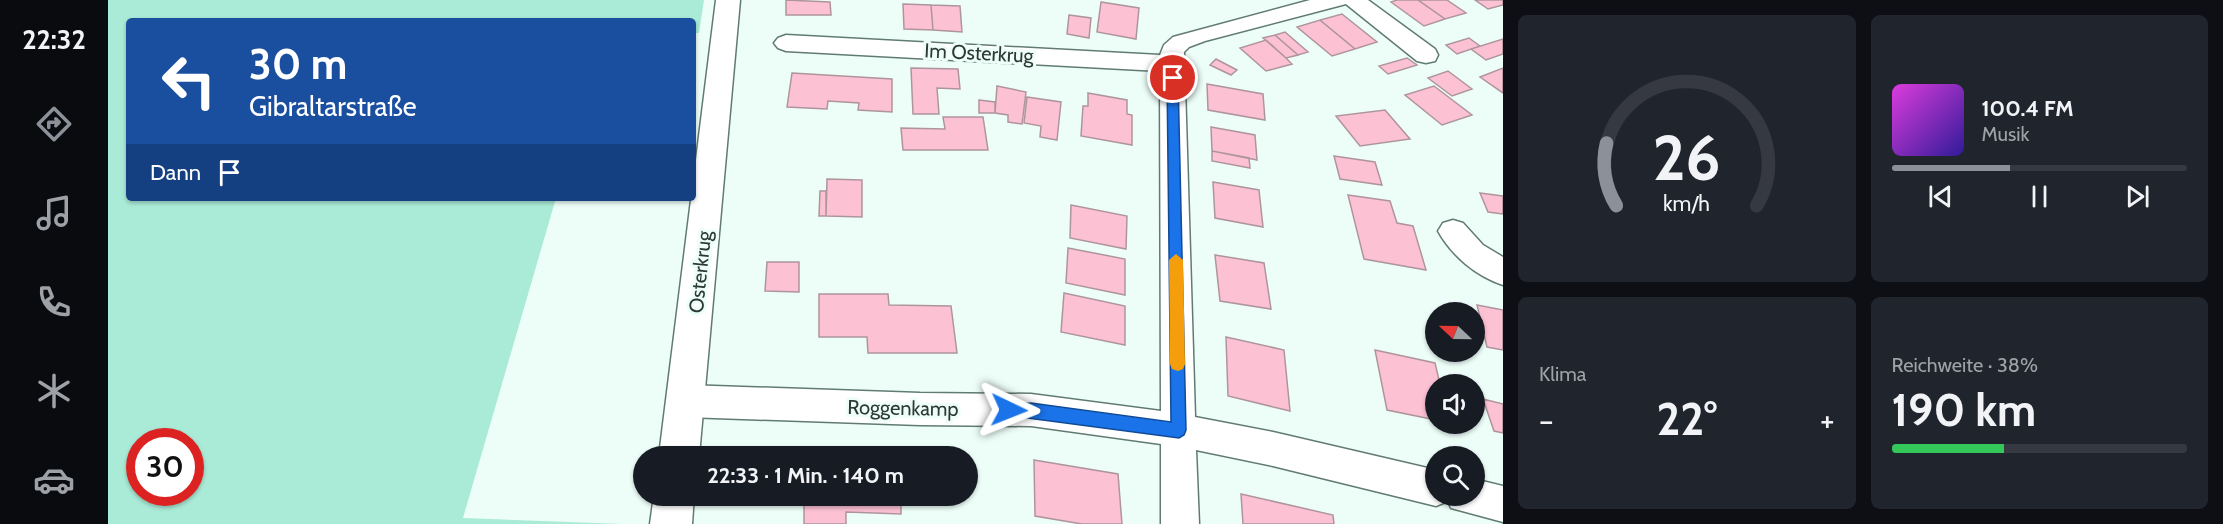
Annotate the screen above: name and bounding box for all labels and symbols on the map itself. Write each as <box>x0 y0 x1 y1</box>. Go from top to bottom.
street label: Im Osterkrug <box>924 38 1035 68</box>
pin <box>1147 52 1198 103</box>
street label: Osterkrug <box>684 229 716 314</box>
north arrow <box>1425 302 1485 362</box>
position arrow <box>977 378 1041 442</box>
street label: Roggenkamp <box>847 395 959 421</box>
speed limit sign: 30 <box>126 428 204 506</box>

